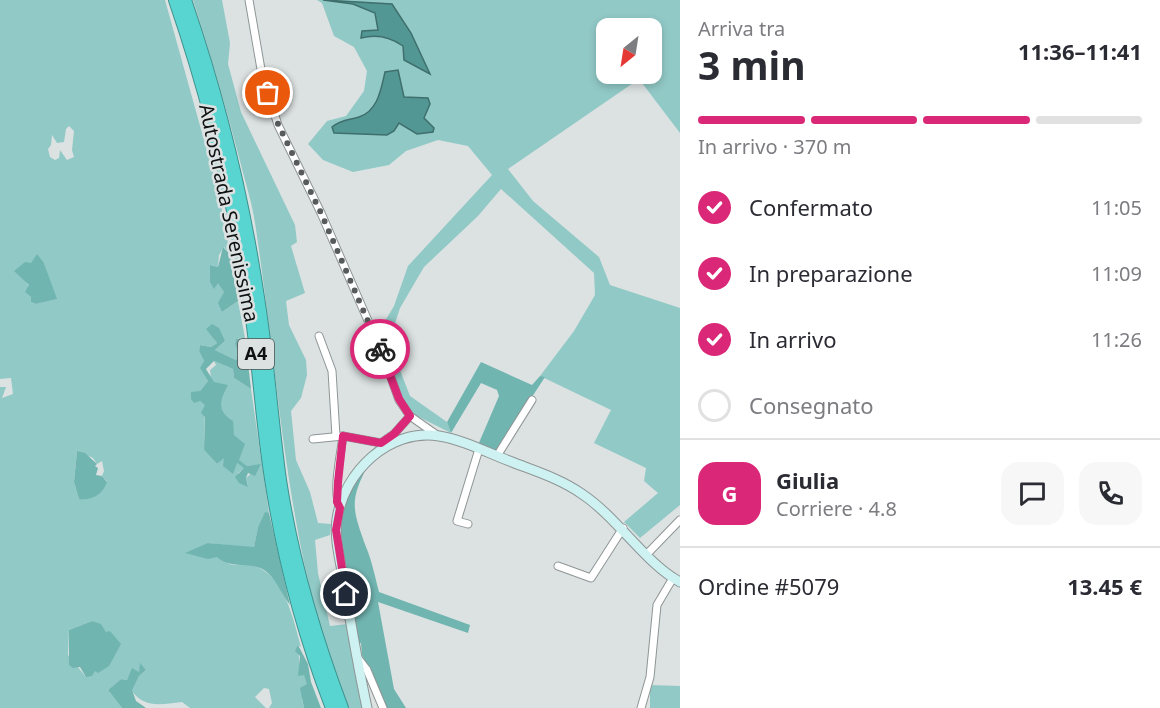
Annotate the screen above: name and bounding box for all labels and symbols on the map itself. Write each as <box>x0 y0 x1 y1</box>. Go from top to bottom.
north arrow <box>596 18 662 84</box>
pin <box>242 67 293 118</box>
street label: Autostrada Serenissima <box>193 101 266 324</box>
courier <box>350 319 410 379</box>
road number: A4 <box>238 339 274 369</box>
pin <box>320 568 371 619</box>

